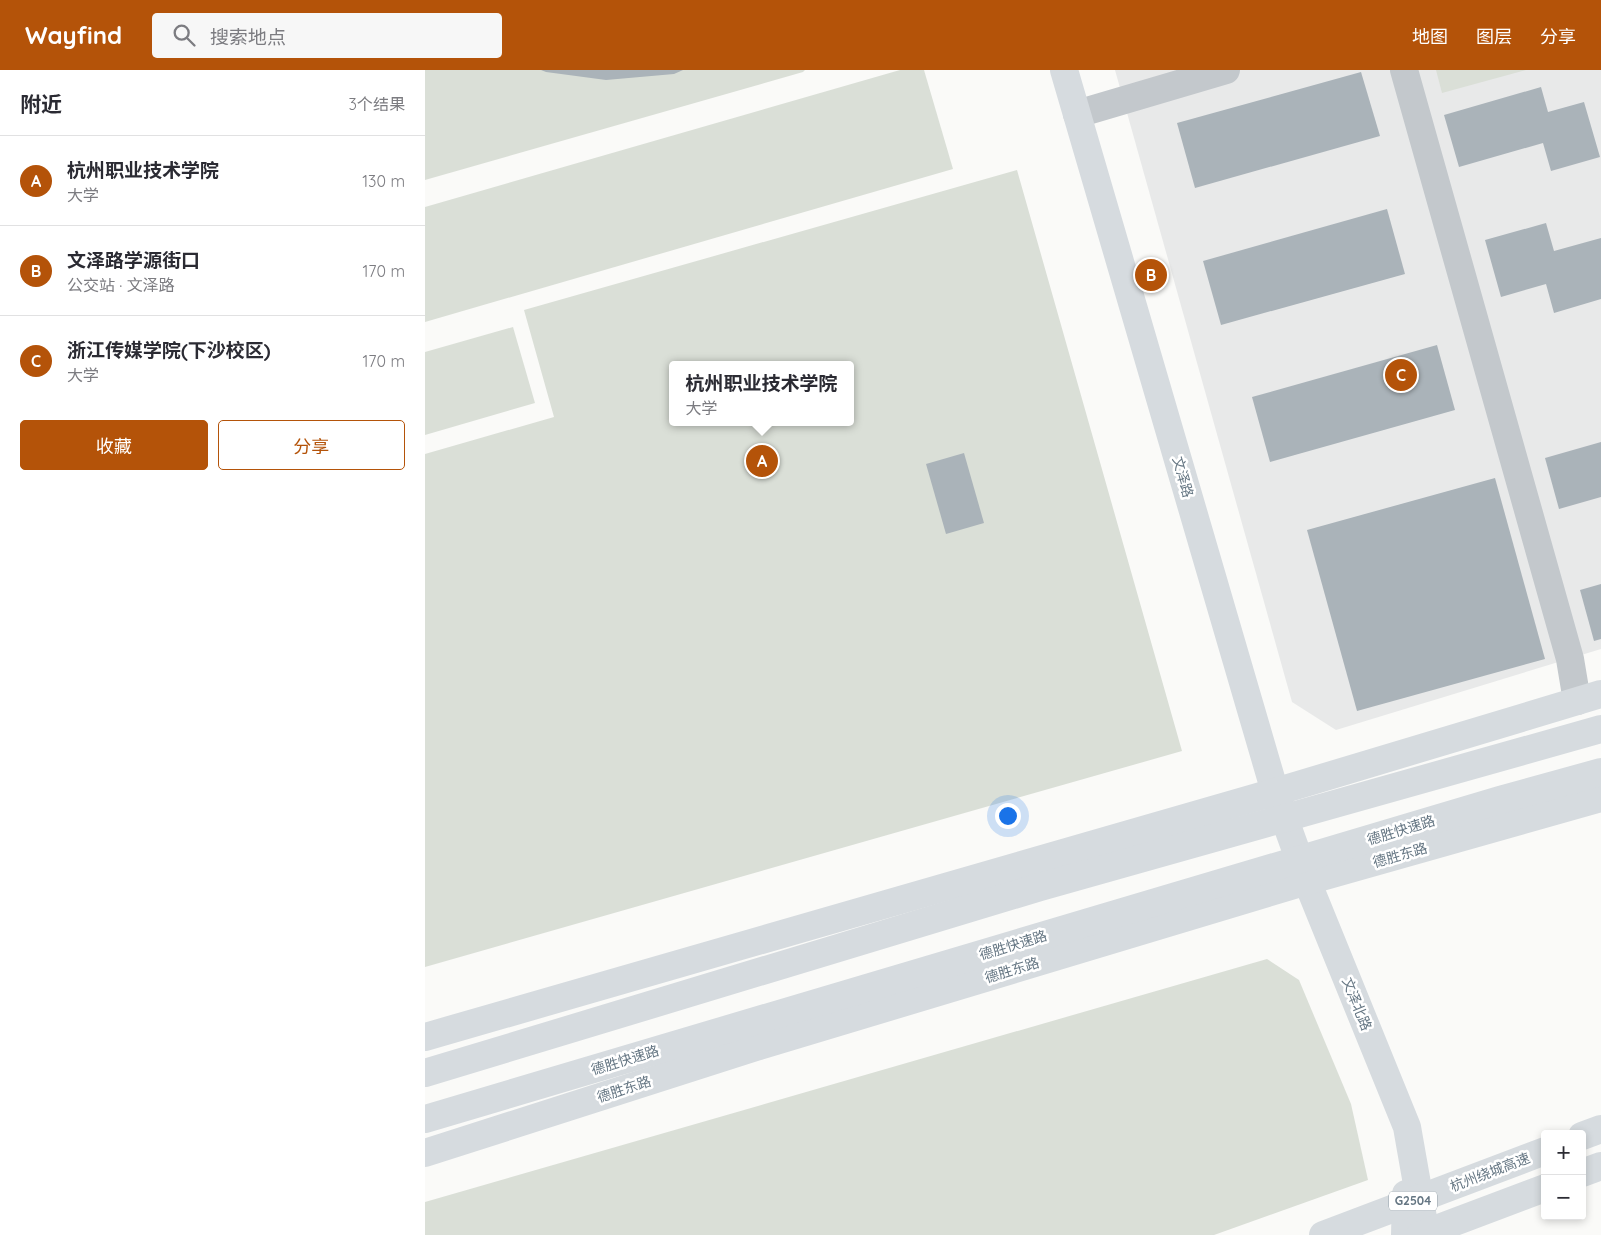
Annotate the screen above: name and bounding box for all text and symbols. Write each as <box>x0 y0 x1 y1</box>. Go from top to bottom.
search box <box>152 13 502 58</box>
text: Wayfind <box>25 20 122 50</box>
icon: search <box>170 21 198 49</box>
text: 搜索地点 <box>210 25 286 49</box>
text: 地图 <box>1412 25 1448 48</box>
text: 图层 <box>1476 25 1512 48</box>
text: 分享 <box>1540 25 1576 48</box>
text: 附近 <box>20 91 62 117</box>
text: 3个结果 <box>349 94 405 114</box>
text: 杭州职业技术学院 <box>67 158 219 182</box>
text: A <box>31 171 41 191</box>
text: 130 m <box>362 171 405 191</box>
text: 大学 <box>67 185 99 205</box>
text: 文泽路学源街口 <box>67 248 200 272</box>
pin: B <box>1135 256 1167 294</box>
text: B <box>31 261 41 281</box>
text: 170 m <box>362 261 405 281</box>
text: 公交站 · 文泽路 <box>67 275 175 295</box>
text: 浙江传媒学院(下沙校区) <box>67 338 271 362</box>
text: C <box>31 351 41 371</box>
text: 170 m <box>362 351 405 371</box>
pin: C <box>1385 356 1417 394</box>
popup <box>669 361 854 426</box>
text: 大学 <box>67 365 99 385</box>
text: 杭州职业技术学院 <box>685 371 838 395</box>
text: 大学 <box>685 398 718 418</box>
button: 收藏 <box>20 420 208 470</box>
button: 分享 <box>218 420 405 470</box>
pin: A <box>746 442 778 480</box>
street label: 文泽路 <box>1169 454 1197 500</box>
your location <box>995 803 1021 829</box>
street label: 德胜快速路 <box>1365 811 1437 849</box>
street label: 德胜东路 <box>1371 839 1429 871</box>
street label: 德胜快速路 <box>977 926 1049 964</box>
street label: 德胜东路 <box>983 953 1041 987</box>
street label: 文泽北路 <box>1338 975 1376 1033</box>
street label: 德胜快速路 <box>589 1041 661 1079</box>
street label: 德胜东路 <box>595 1072 653 1106</box>
map controls <box>1541 1130 1586 1220</box>
button: + <box>1541 1130 1586 1175</box>
street label: 杭州绕城高速 <box>1448 1149 1532 1195</box>
button: − <box>1541 1175 1586 1220</box>
road number: G2504 <box>1389 1192 1437 1210</box>

